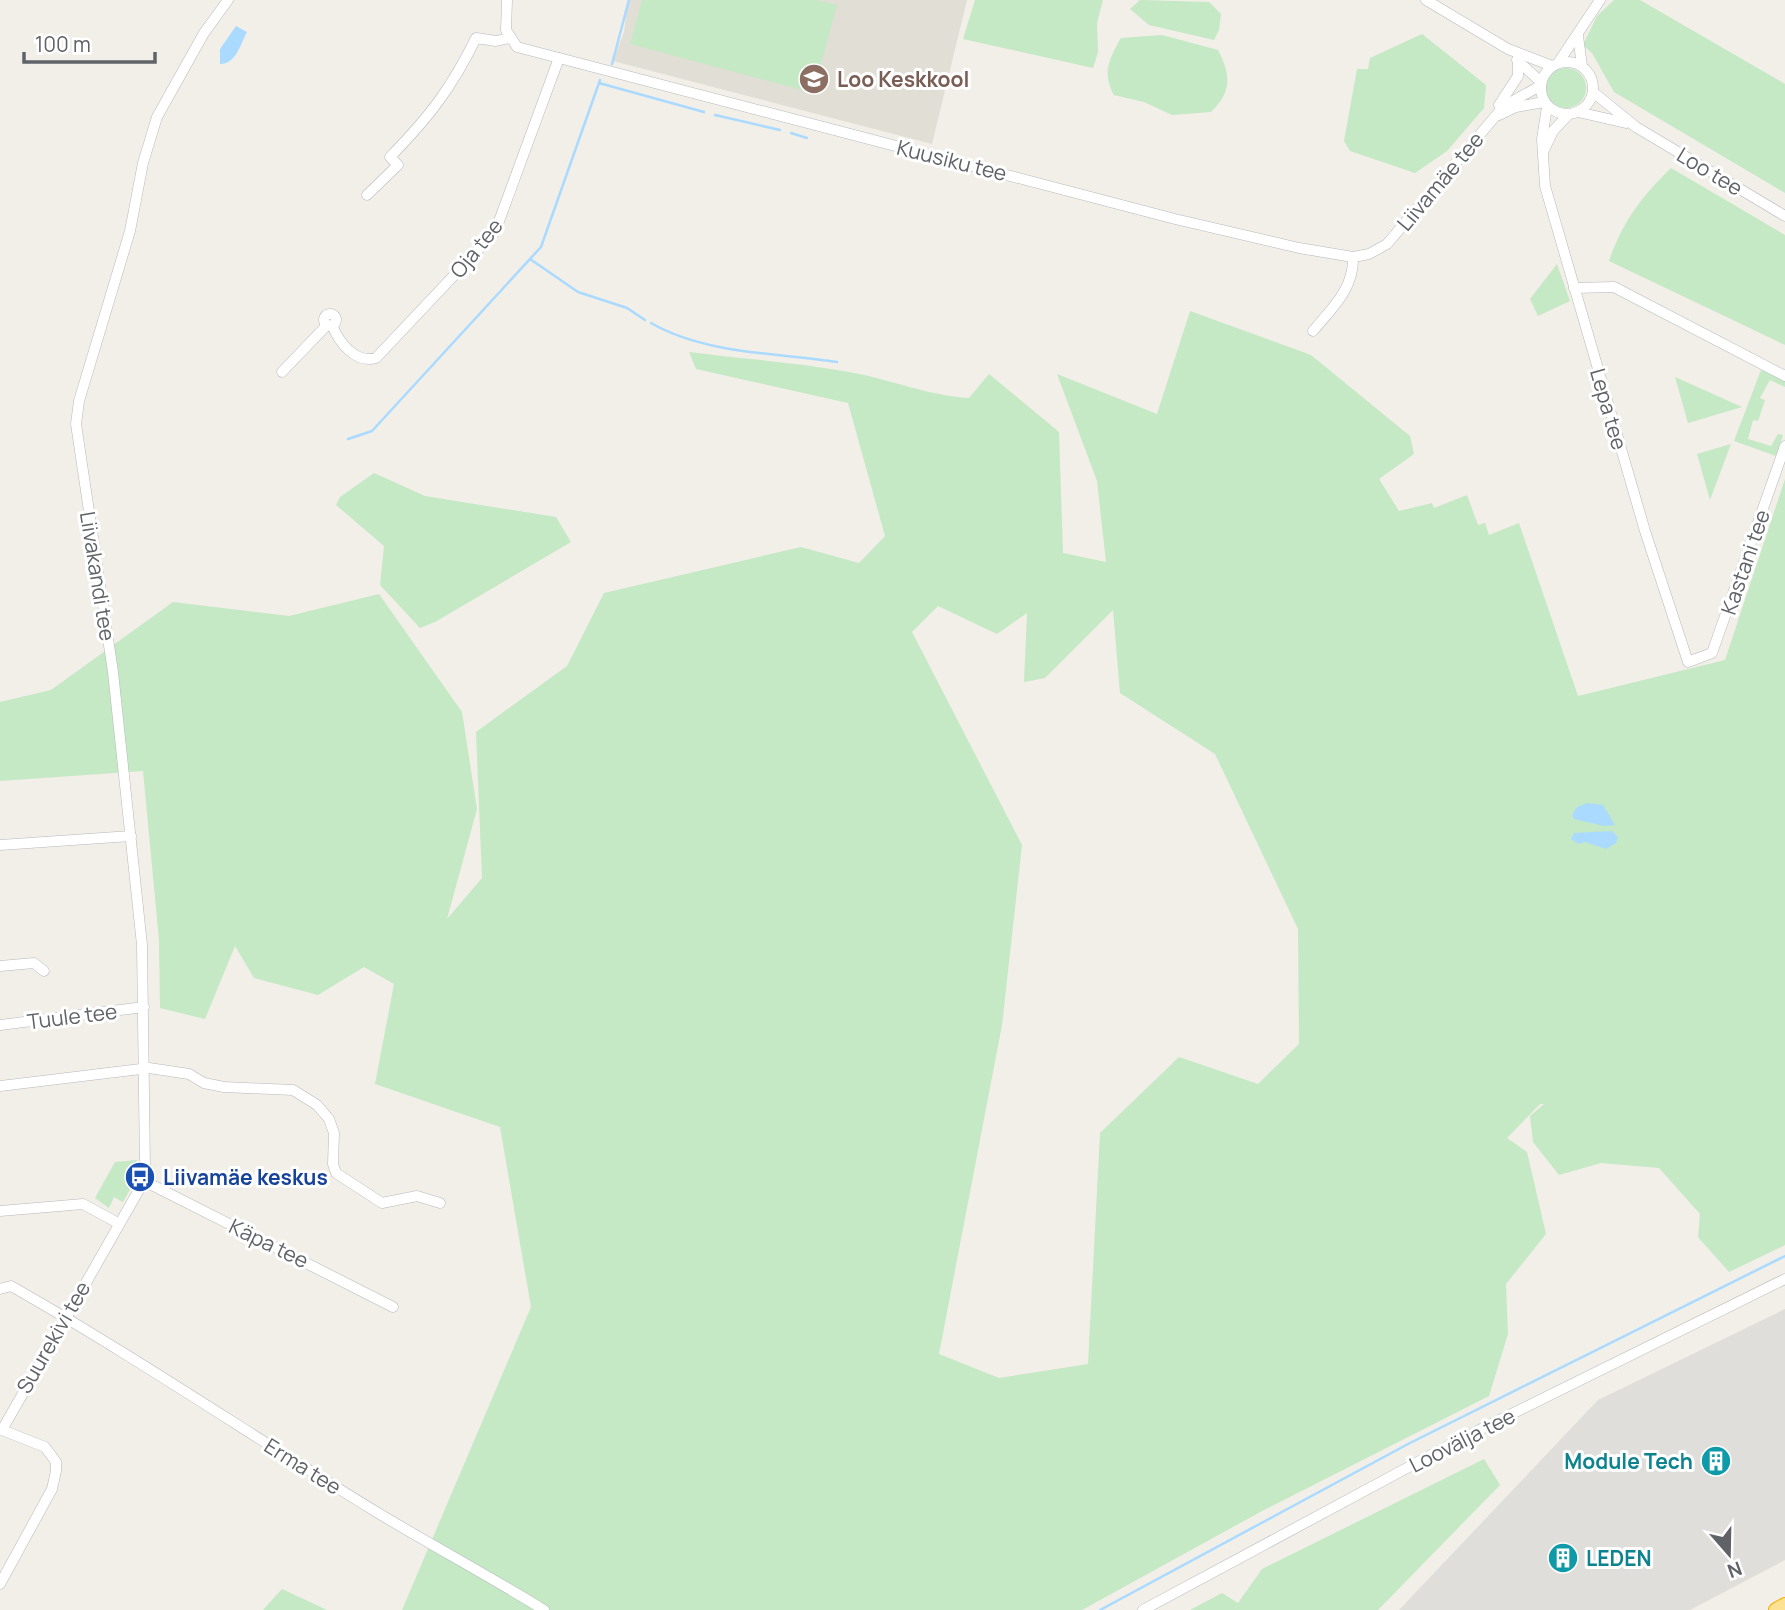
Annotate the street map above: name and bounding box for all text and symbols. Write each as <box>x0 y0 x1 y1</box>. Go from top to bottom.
scale bar <box>24 21 156 65</box>
text: 100 m <box>35 30 91 58</box>
school or university icon: Loo Keskkool <box>797 62 831 96</box>
place label: Loo Keskkool <box>837 65 969 93</box>
street label: Liivamäe tee <box>1390 126 1490 236</box>
street label: Kuusiku tee <box>894 133 1010 187</box>
street label: Loo tee <box>1672 140 1748 202</box>
street label: Oja tee <box>443 212 509 284</box>
street label: Lepa tee <box>1584 365 1634 453</box>
street label: Kastani tee <box>1714 506 1776 618</box>
street label: Liivakandi tee <box>74 509 122 643</box>
street label: Tuule tee <box>25 997 119 1035</box>
bus stop icon: Liivamäe keskus <box>123 1160 157 1194</box>
place label: Liivamäe keskus <box>163 1163 328 1191</box>
street label: Käpa tee <box>225 1212 313 1274</box>
street label: Suurekivi tee <box>10 1276 96 1398</box>
street label: Loovälja tee <box>1404 1401 1520 1479</box>
street label: Erma tee <box>259 1431 347 1501</box>
building icon: Module Tech <box>1699 1444 1733 1478</box>
place label: Module Tech <box>1564 1447 1693 1475</box>
north arrow <box>1694 1519 1764 1589</box>
building icon: LEDEN <box>1546 1541 1580 1575</box>
place label: LEDEN <box>1586 1544 1652 1572</box>
text: N <box>1724 1555 1746 1585</box>

